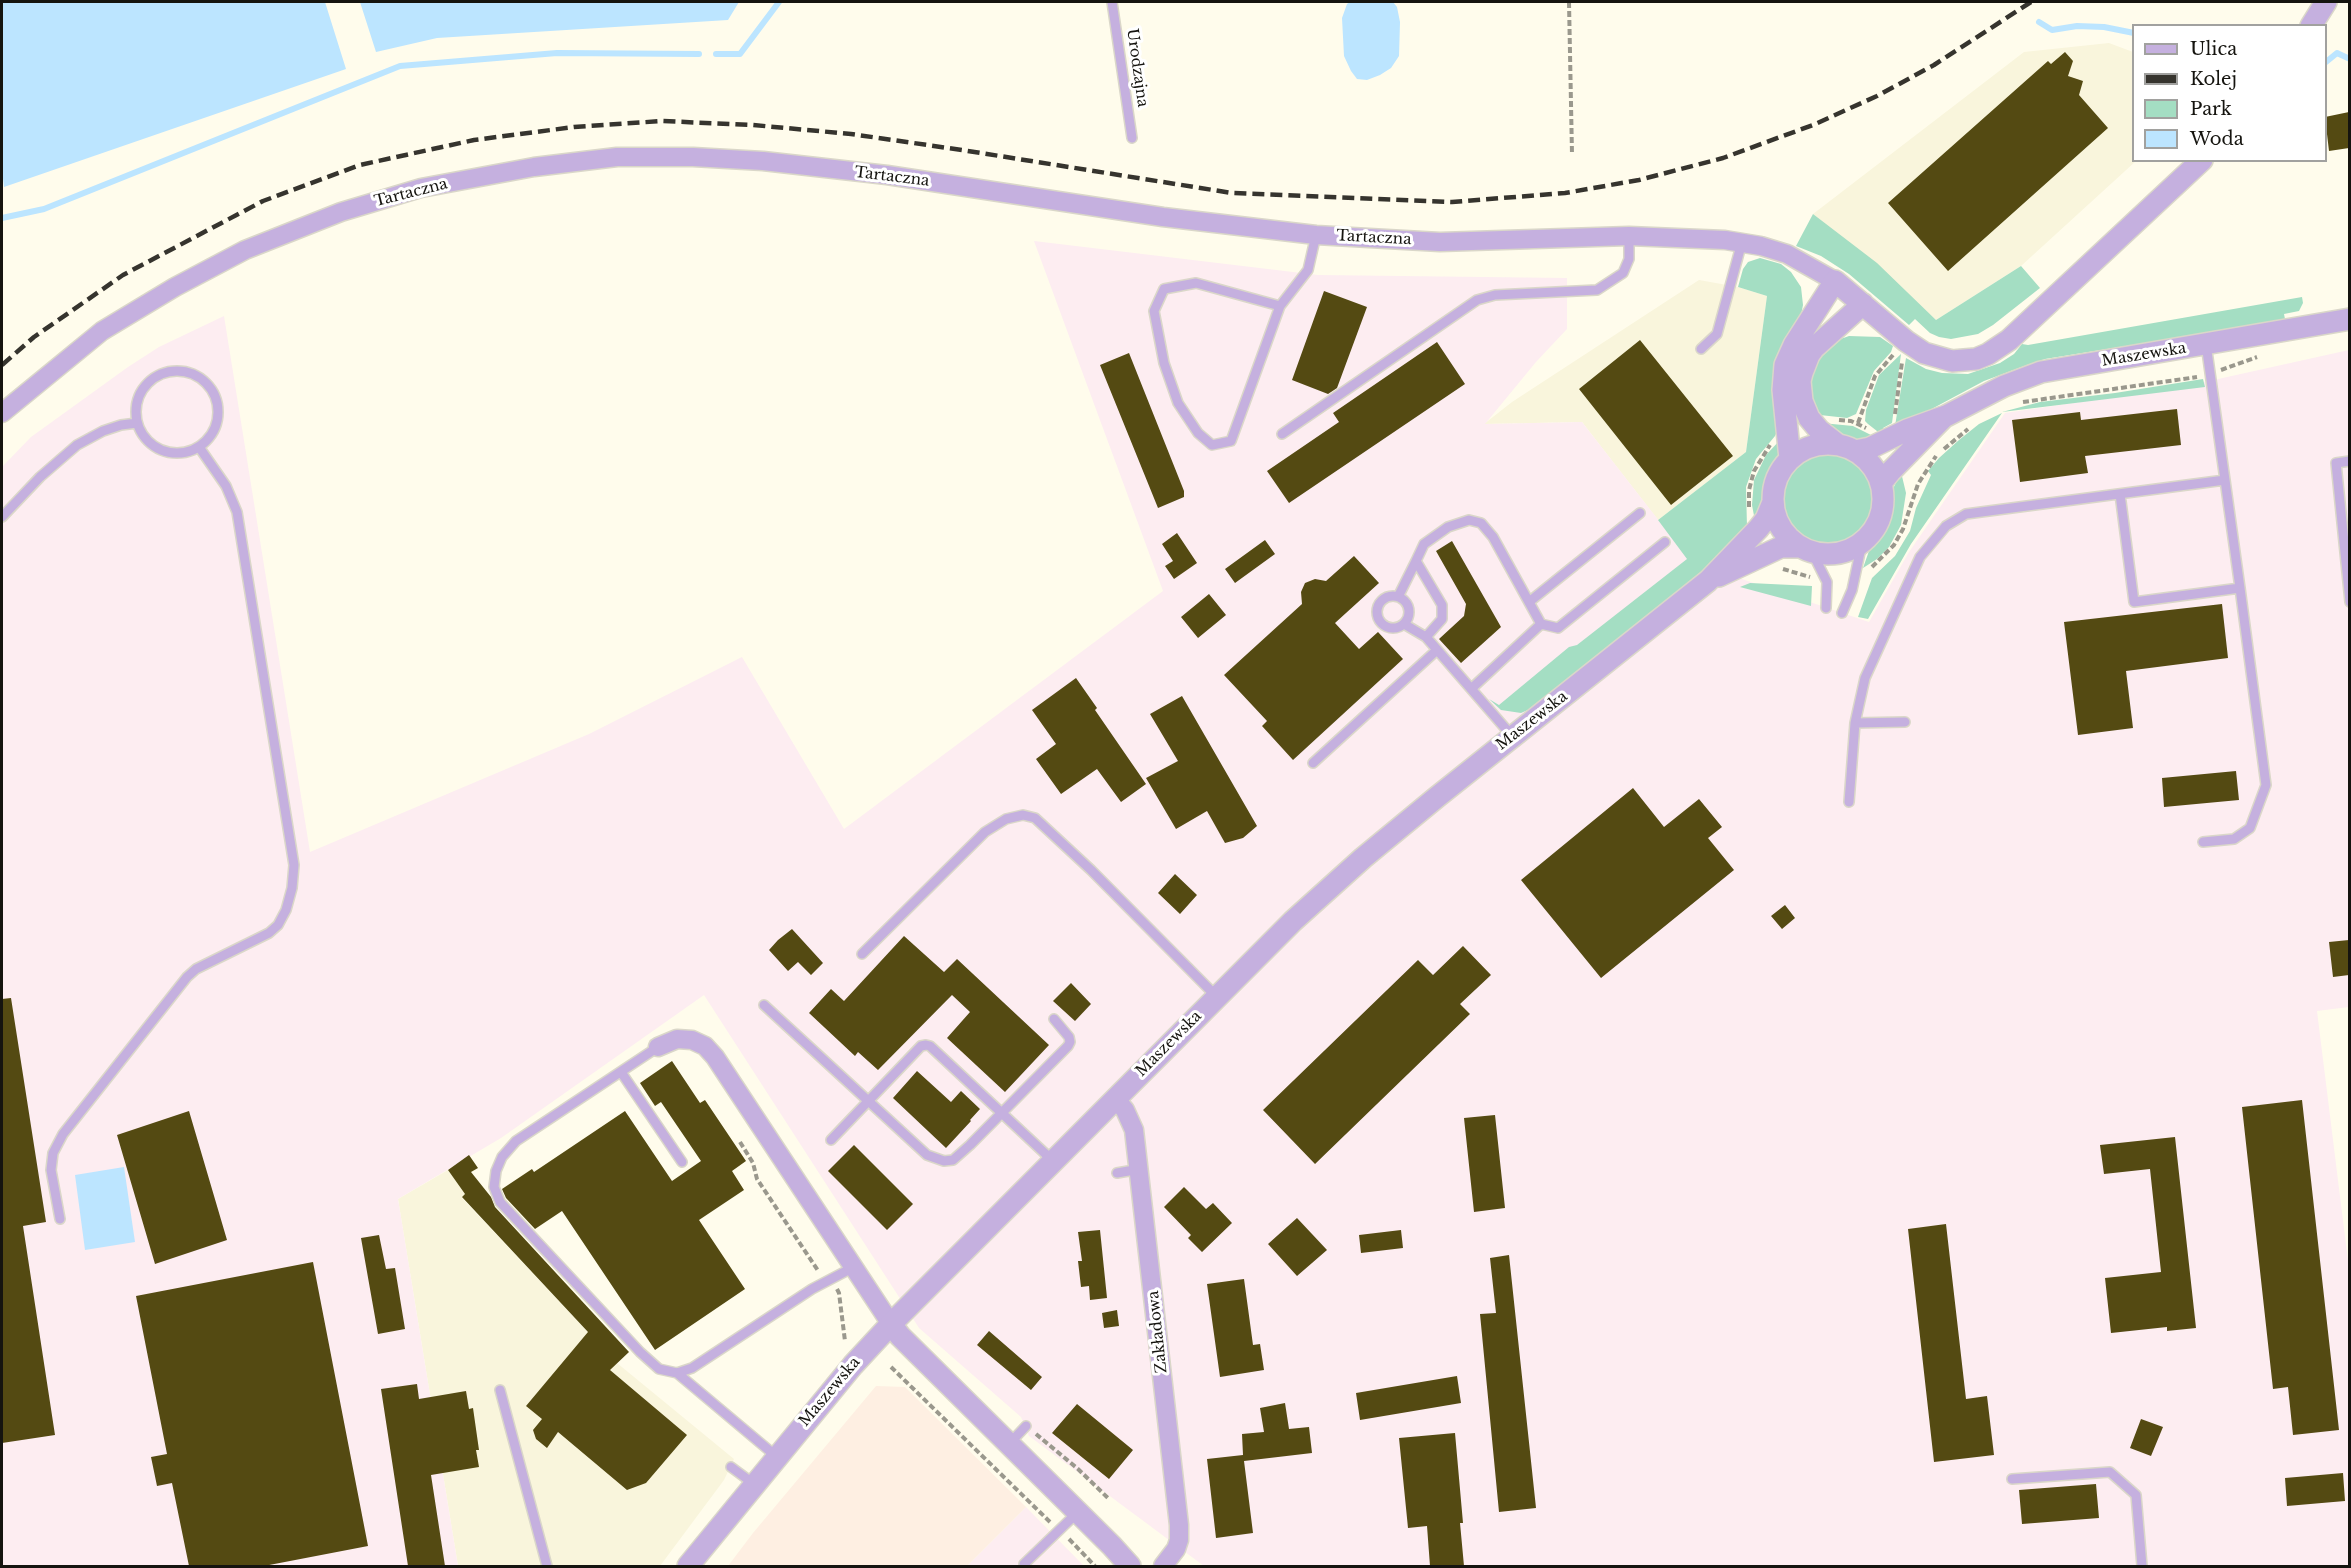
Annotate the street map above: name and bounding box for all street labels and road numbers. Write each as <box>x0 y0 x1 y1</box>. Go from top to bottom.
street label: Urodzajna <box>1123 28 1151 108</box>
street label: Tartaczna <box>854 163 930 191</box>
street label: Tartaczna <box>372 175 450 211</box>
street label: Tartaczna <box>1336 227 1412 249</box>
street label: Maszewska <box>2101 339 2187 371</box>
street label: Maszewska <box>1493 688 1571 754</box>
street label: Maszewska <box>1133 1008 1205 1080</box>
street label: Zakładowa <box>1145 1290 1171 1374</box>
street label: Maszewska <box>796 1354 864 1430</box>

